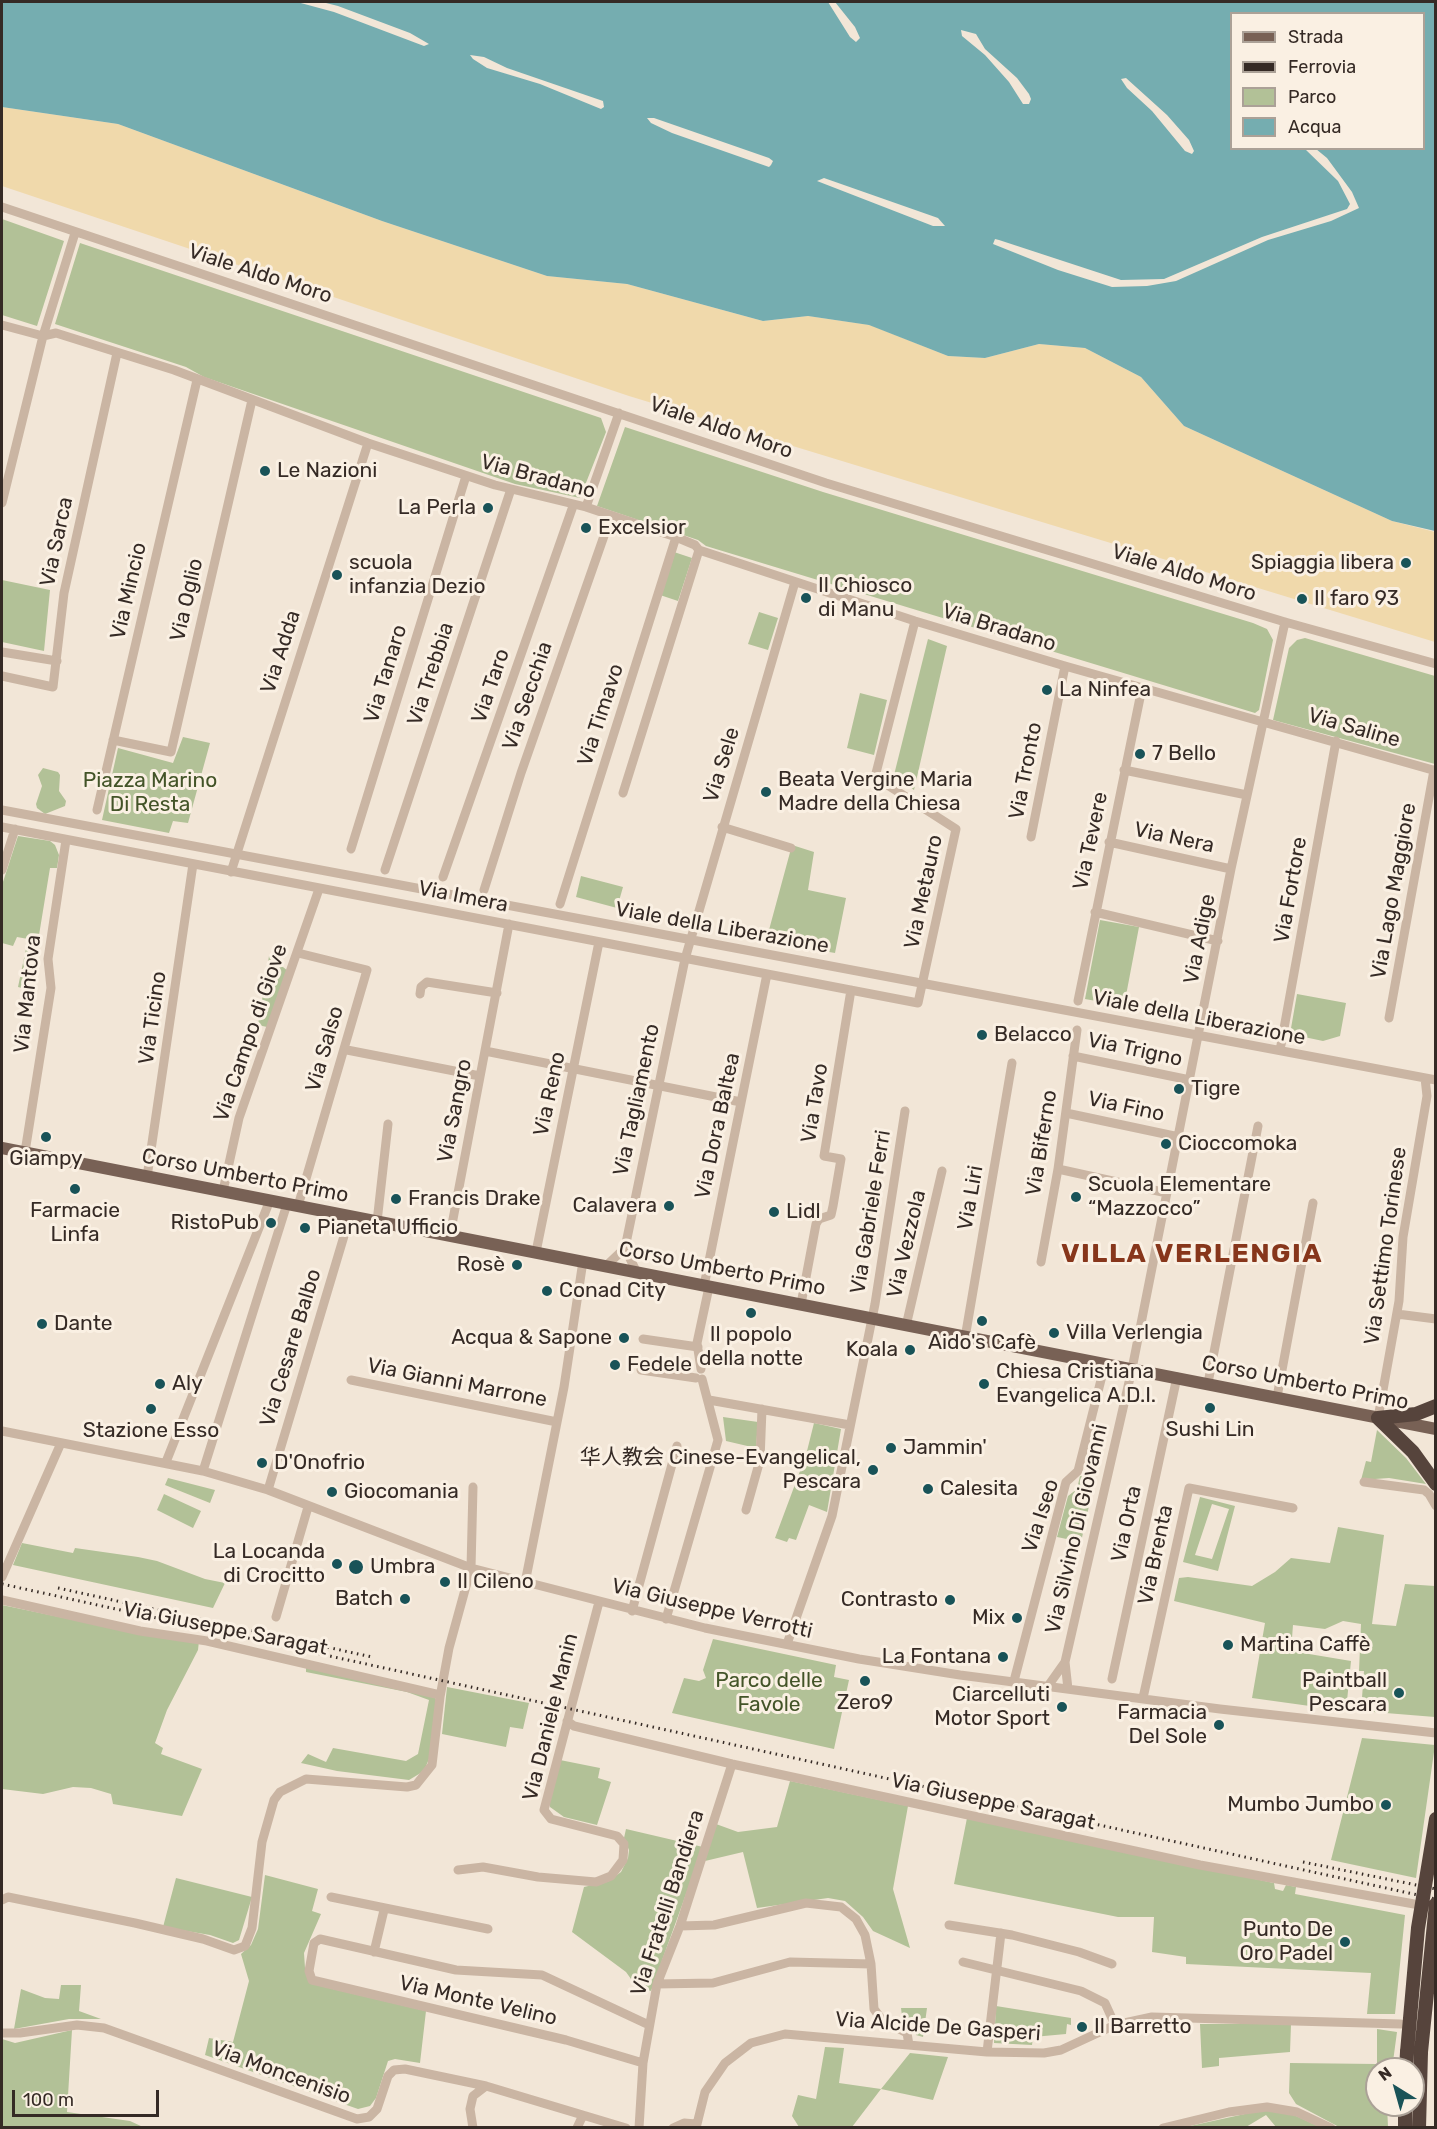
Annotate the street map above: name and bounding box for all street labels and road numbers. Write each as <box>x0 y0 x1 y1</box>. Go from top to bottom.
street label: Viale Aldo Moro <box>185 239 335 309</box>
street label: Viale Aldo Moro <box>646 392 796 464</box>
street label: Via Bradano <box>478 450 598 504</box>
street label: Via Sarca <box>35 495 79 589</box>
street label: Viale Aldo Moro <box>1109 539 1259 607</box>
street label: Via Mincio <box>106 540 152 642</box>
street label: Via Oglio <box>165 556 209 644</box>
street label: Via Bradano <box>939 599 1059 657</box>
street label: Via Adda <box>256 607 306 697</box>
street label: Via Trebbia <box>402 619 460 729</box>
street label: Via Tanaro <box>359 622 413 726</box>
street label: Via Secchia <box>498 638 558 754</box>
street label: Via Taro <box>467 645 515 727</box>
street label: Via Timavo <box>573 661 629 769</box>
street label: Via Saline <box>1305 703 1403 753</box>
street label: Via Tronto <box>1004 720 1048 822</box>
street label: Via Sele <box>699 724 745 806</box>
street label: Via Tevere <box>1068 790 1114 892</box>
street label: Via Lago Maggiore <box>1366 801 1422 981</box>
street label: Via Nera <box>1132 817 1216 859</box>
street label: Via Metauro <box>900 833 948 951</box>
street label: Via Fortore <box>1269 835 1313 945</box>
street label: Via Imera <box>416 876 510 918</box>
street label: Via Adige <box>1179 892 1221 986</box>
street label: Viale della Liberazione <box>613 897 831 959</box>
street label: Via Mantova <box>9 933 47 1055</box>
street label: Via Campo di Giove <box>209 941 293 1125</box>
street label: Via Ticino <box>134 970 172 1066</box>
street label: Viale della Liberazione <box>1090 985 1308 1051</box>
street label: Via Salso <box>301 1003 349 1095</box>
street label: Via Tagliamento <box>609 1022 665 1178</box>
street label: Via Trigno <box>1085 1028 1185 1072</box>
street label: Via Reno <box>529 1049 571 1139</box>
street label: Via Dora Baltea <box>690 1051 746 1201</box>
street label: Via Sangro <box>433 1057 477 1165</box>
street label: Via Tavo <box>796 1061 834 1145</box>
street label: Via Fino <box>1085 1087 1167 1127</box>
street label: Via Biferno <box>1021 1088 1063 1198</box>
street label: Via Gabriele Ferri <box>846 1128 896 1296</box>
street label: Corso Umberto Primo <box>139 1144 351 1208</box>
street label: Via Settimo Torinese <box>1360 1145 1412 1347</box>
street label: Via Liri <box>953 1164 989 1232</box>
street label: Via Vezzola <box>882 1188 932 1300</box>
street label: Corso Umberto Primo <box>616 1237 828 1301</box>
street label: Via Cesare Balbo <box>255 1266 327 1430</box>
street label: Corso Umberto Primo <box>1199 1351 1411 1415</box>
street label: Via Gianni Marrone <box>365 1353 549 1413</box>
street label: Via Silvino Di Giovanni <box>1041 1422 1113 1636</box>
street label: Via Iseo <box>1017 1476 1065 1556</box>
street label: Via Orta <box>1107 1483 1147 1565</box>
street label: Via Brenta <box>1133 1503 1179 1607</box>
street label: Via Giuseppe Verrotti <box>609 1574 815 1644</box>
street label: Via Giuseppe Saragat <box>120 1597 330 1661</box>
street label: Via Daniele Manin <box>518 1631 584 1803</box>
street label: Via Giuseppe Saragat <box>889 1768 1097 1836</box>
street label: Via Fratelli Bandiera <box>626 1807 710 1999</box>
street label: Via Monte Velino <box>397 1971 559 2031</box>
street label: Via Alcide De Gasperi <box>834 2007 1042 2047</box>
street label: Via Moncenisio <box>208 2036 354 2110</box>

